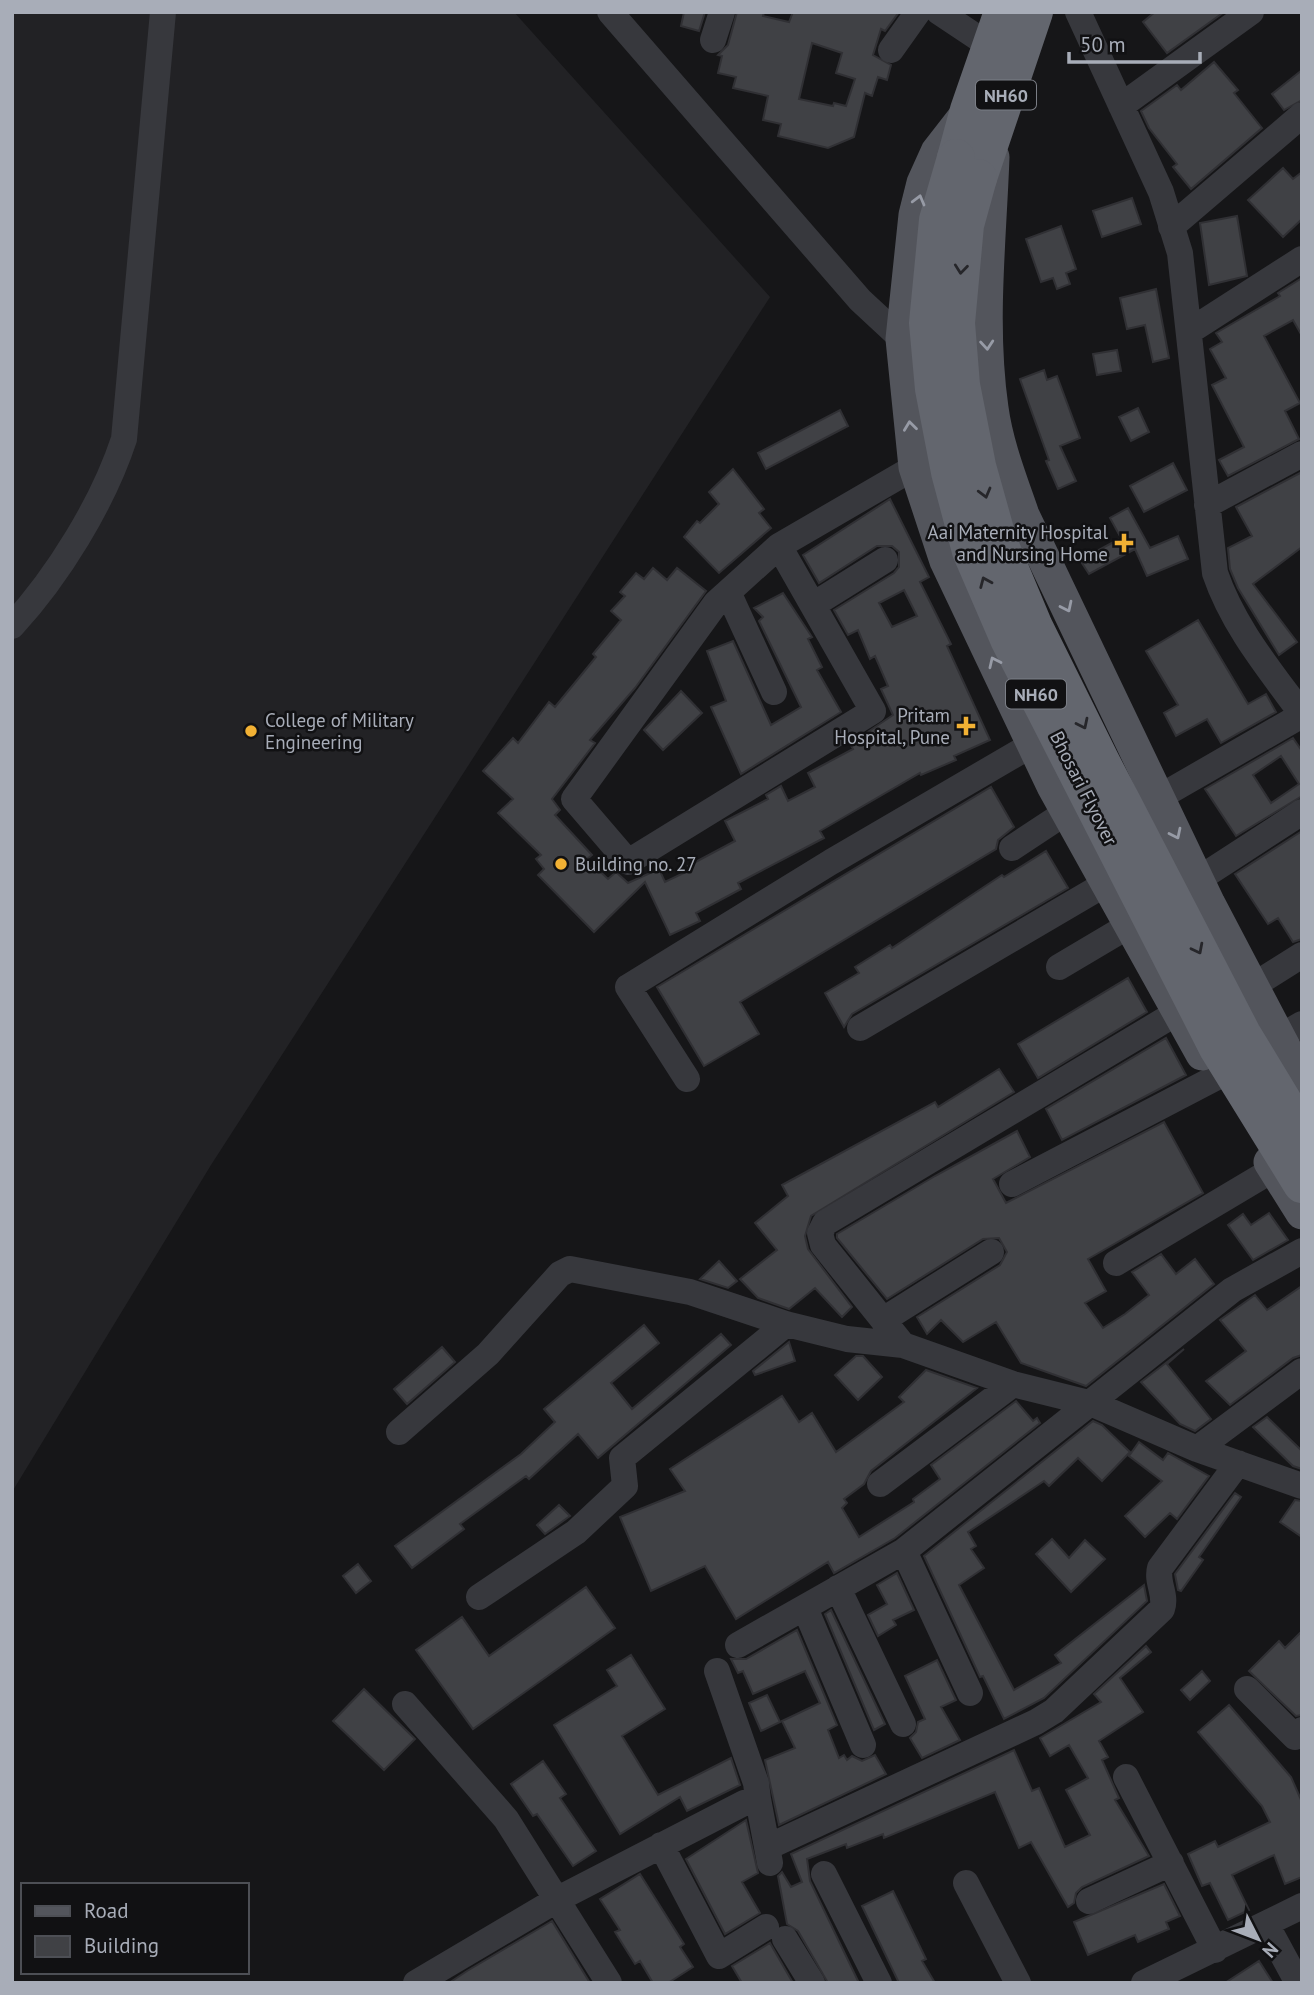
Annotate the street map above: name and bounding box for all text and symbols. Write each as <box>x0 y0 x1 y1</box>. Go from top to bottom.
scale bar <box>1069 21 1200 65</box>
text: 50 m <box>1080 31 1126 58</box>
road number: NH60 <box>976 80 1036 110</box>
one-way arrow <box>911 194 925 206</box>
one-way arrow <box>954 263 969 274</box>
one-way arrow <box>979 340 994 351</box>
one-way arrow <box>903 420 918 432</box>
one-way arrow <box>976 487 991 499</box>
place label: Aai Maternity Hospital and Nursing Home <box>928 520 1108 566</box>
marker: Aai Maternity Hospital and Nursing Home <box>1114 533 1134 553</box>
one-way arrow <box>979 577 993 590</box>
one-way arrow <box>1059 600 1073 612</box>
one-way arrow <box>989 657 1003 669</box>
road number: NH60 <box>1006 680 1066 708</box>
place label: Pritam Hospital, Pune <box>834 703 950 749</box>
place label: College of Military Engineering <box>265 708 414 754</box>
marker: Pritam Hospital, Pune <box>956 716 976 736</box>
one-way arrow <box>1074 717 1088 730</box>
marker: College of Military Engineering <box>243 723 259 739</box>
street label: Bhosari Flyover <box>1045 727 1123 850</box>
one-way arrow <box>1168 827 1182 839</box>
place label: Building no. 27 <box>575 852 697 876</box>
marker: Building no. 27 <box>553 856 569 872</box>
one-way arrow <box>1189 942 1203 954</box>
legend <box>21 1883 248 1974</box>
text: Road <box>84 1897 128 1924</box>
north arrow <box>1223 1904 1293 1974</box>
text: Building <box>84 1932 159 1959</box>
text: N <box>1258 1938 1284 1963</box>

